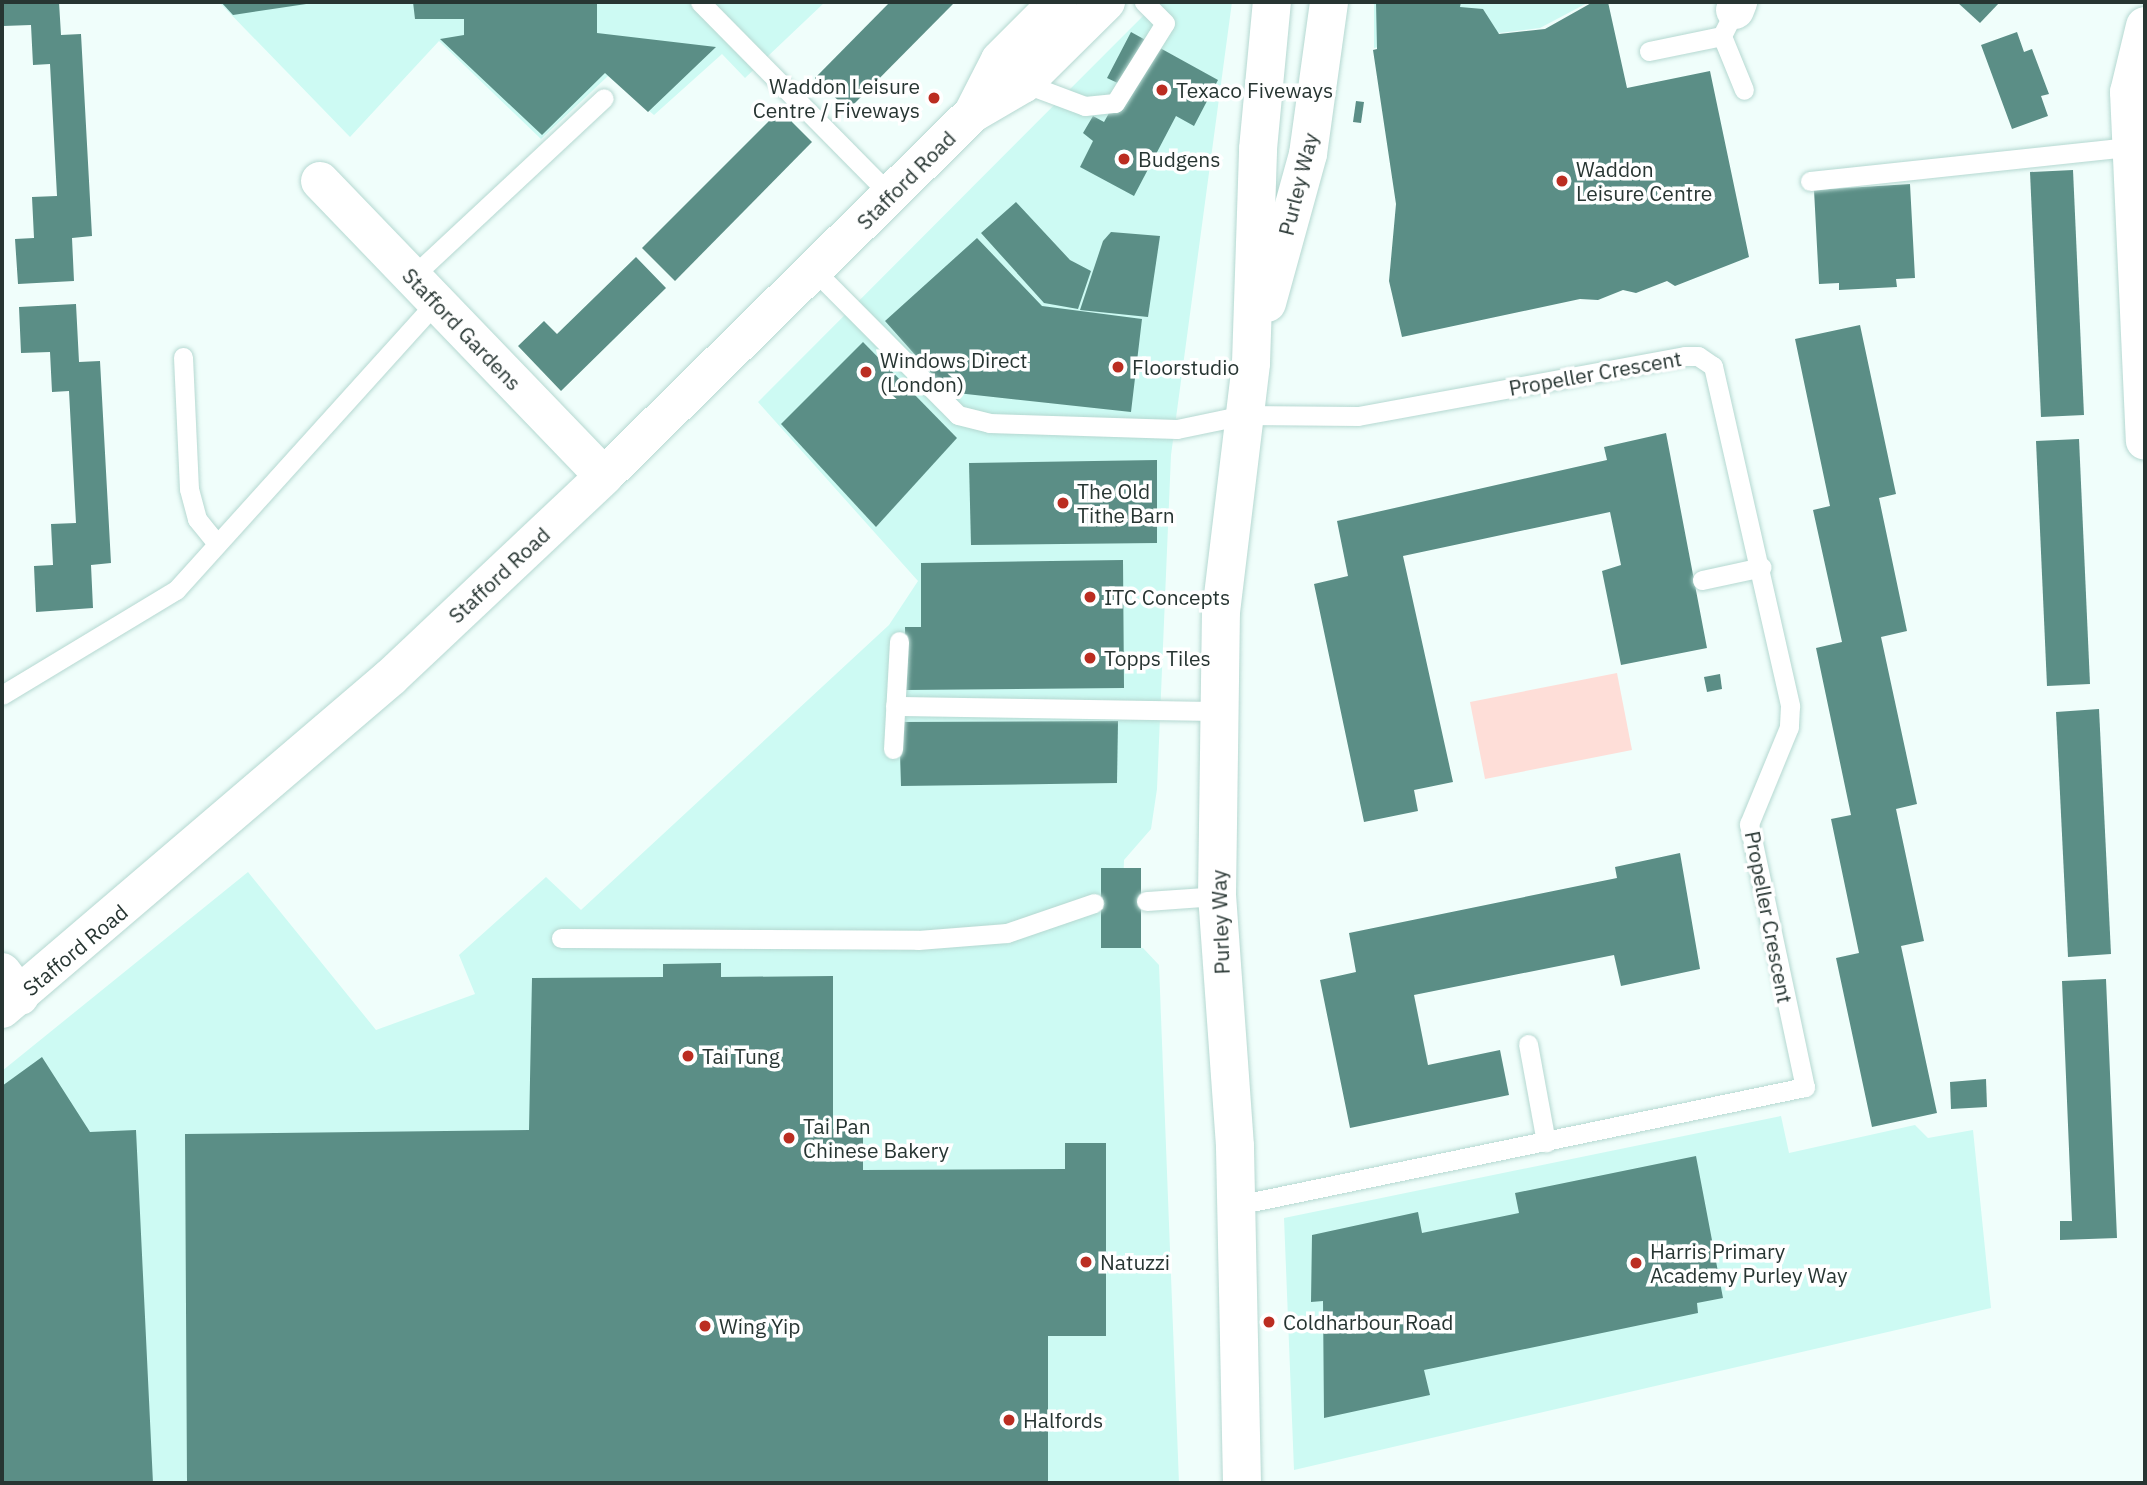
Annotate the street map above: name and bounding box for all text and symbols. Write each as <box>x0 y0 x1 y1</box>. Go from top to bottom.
place label: Waddon Leisure Centre / Fiveways <box>753 73 920 123</box>
place label: Texaco Fiveways <box>1176 77 1333 103</box>
marker: Texaco Fiveways <box>1154 82 1170 98</box>
marker: Waddon Leisure Centre / Fiveways <box>926 90 942 106</box>
street label: Stafford Road <box>851 125 961 235</box>
street label: Purley Way <box>1273 130 1323 238</box>
place label: Budgens <box>1138 146 1220 172</box>
marker: Budgens <box>1116 151 1132 167</box>
place label: Waddon Leisure Centre <box>1576 156 1712 206</box>
marker: Waddon Leisure Centre <box>1554 173 1570 189</box>
street label: Stafford Gardens <box>397 263 527 395</box>
street label: Propeller Crescent <box>1507 345 1683 401</box>
place label: Windows Direct (London) <box>880 347 1027 397</box>
place label: Floorstudio <box>1132 354 1239 380</box>
marker: Floorstudio <box>1110 359 1126 375</box>
marker: Windows Direct (London) <box>858 364 874 380</box>
place label: The Old Tithe Barn <box>1077 478 1175 528</box>
marker: The Old Tithe Barn <box>1055 495 1071 511</box>
street label: Stafford Road <box>443 522 555 628</box>
place label: ITC Concepts <box>1104 584 1230 610</box>
marker: ITC Concepts <box>1082 589 1098 605</box>
place label: Topps Tiles <box>1104 645 1211 671</box>
marker: Topps Tiles <box>1082 650 1098 666</box>
street label: Propeller Crescent <box>1740 829 1798 1005</box>
street label: Purley Way <box>1206 869 1234 975</box>
street label: Stafford Road <box>17 899 133 1001</box>
place label: Tai Tung <box>702 1043 780 1069</box>
marker: Tai Tung <box>680 1048 696 1064</box>
place label: Tai Pan Chinese Bakery <box>803 1113 949 1163</box>
marker: Tai Pan Chinese Bakery <box>781 1130 797 1146</box>
place label: Harris Primary Academy Purley Way <box>1650 1238 1848 1288</box>
place label: Natuzzi <box>1100 1249 1170 1275</box>
marker: Natuzzi <box>1078 1254 1094 1270</box>
marker: Harris Primary Academy Purley Way <box>1628 1255 1644 1271</box>
place label: Coldharbour Road <box>1283 1309 1453 1335</box>
place label: Wing Yip <box>719 1313 800 1339</box>
marker: Coldharbour Road <box>1261 1314 1277 1330</box>
marker: Wing Yip <box>697 1318 713 1334</box>
place label: Halfords <box>1023 1407 1103 1433</box>
marker: Halfords <box>1001 1412 1017 1428</box>

